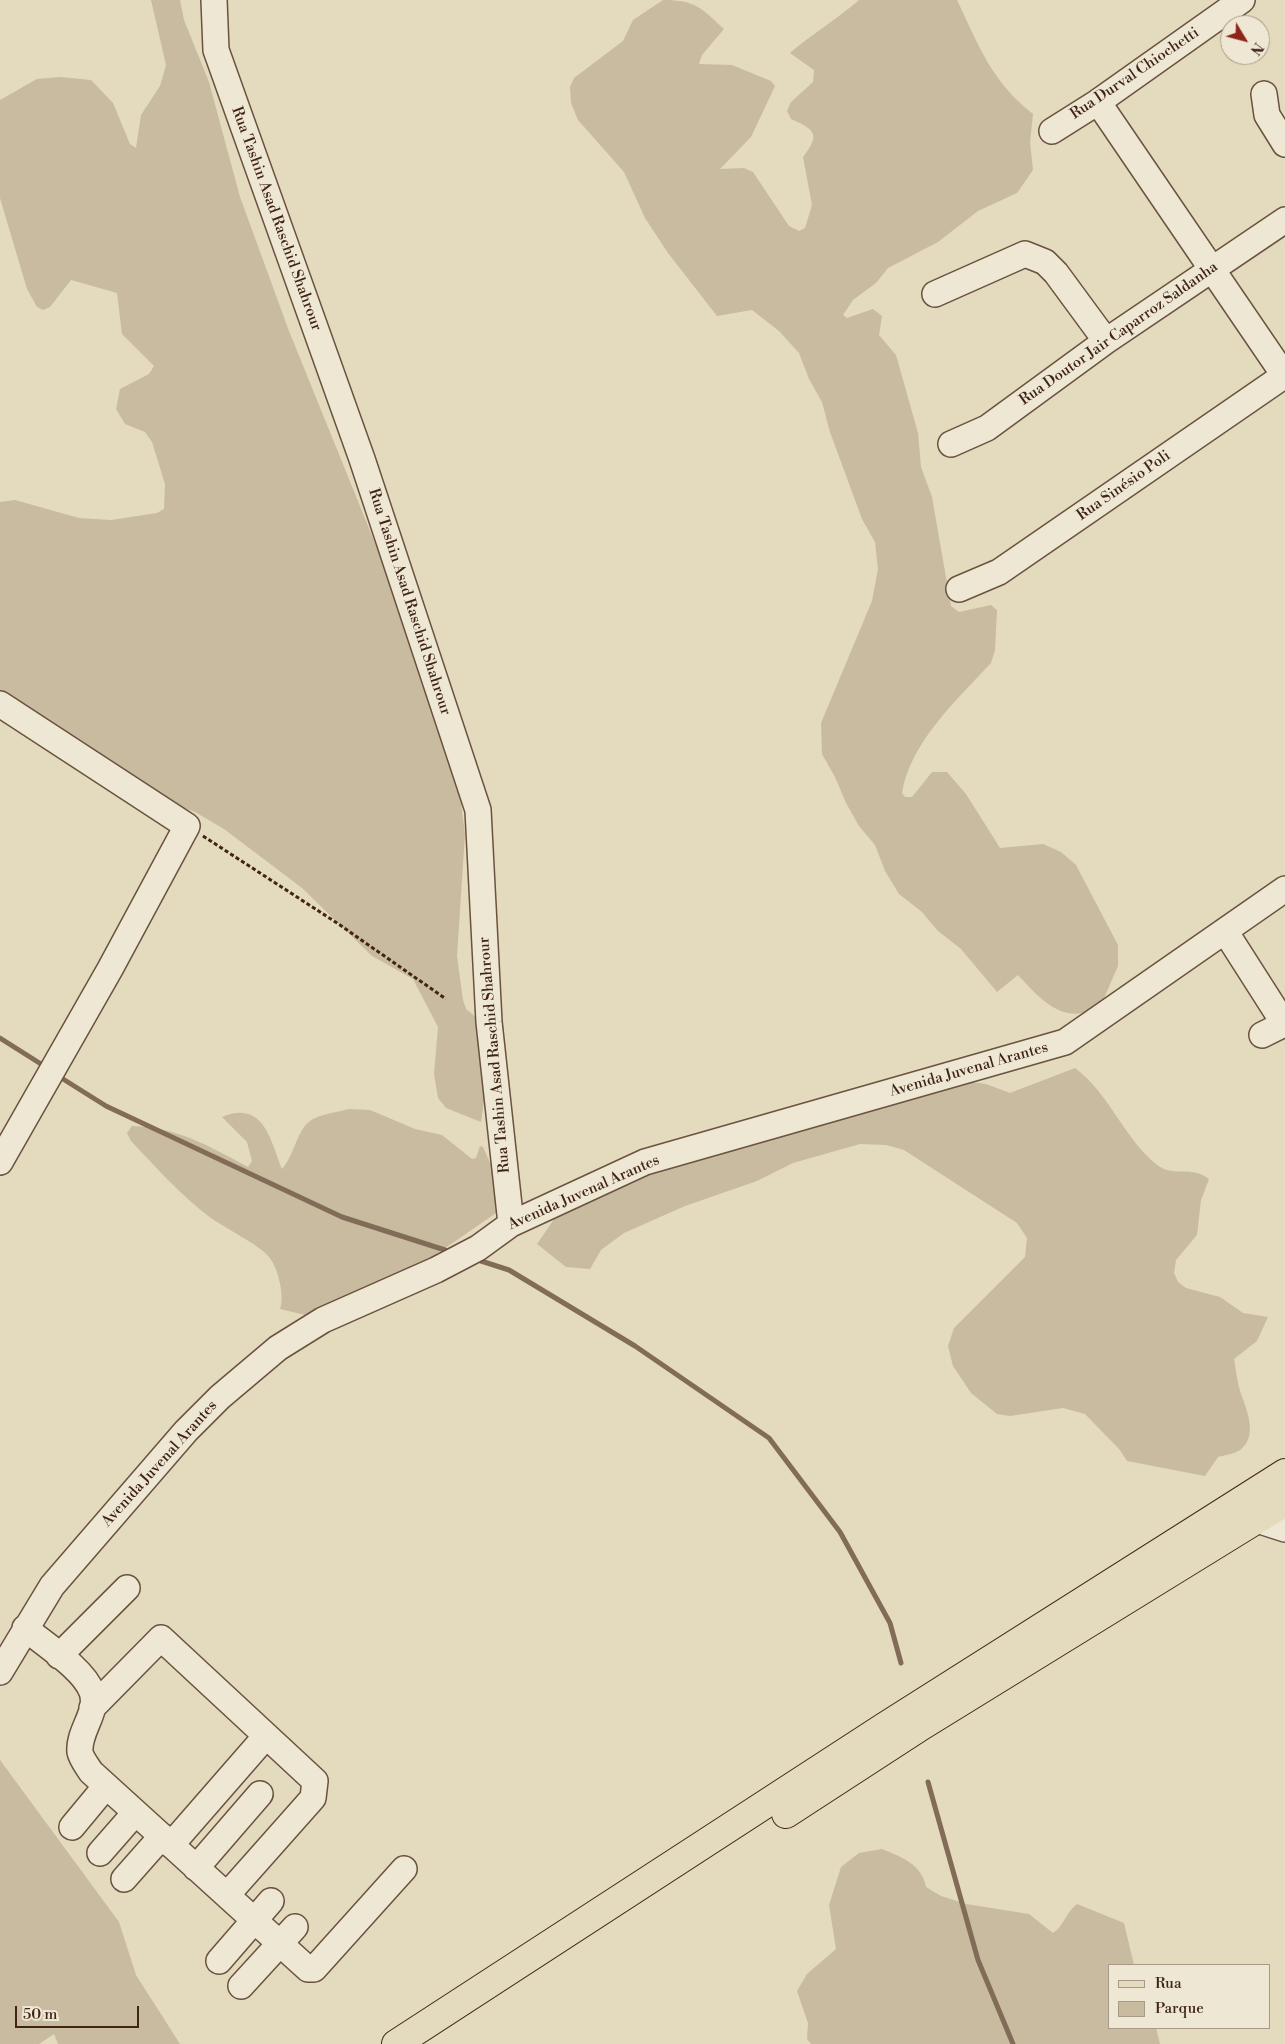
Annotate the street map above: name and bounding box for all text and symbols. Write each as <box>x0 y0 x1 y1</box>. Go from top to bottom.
north arrow <box>1220 15 1270 65</box>
street label: Rua Durval Chiochetti <box>1067 24 1203 124</box>
text: N <box>1246 39 1267 58</box>
street label: Rua Tashin Asad Raschid Shahrour <box>227 105 325 333</box>
street label: Rua Doutor Jair Caparroz Saldanha <box>1016 258 1222 410</box>
street label: Rua Sinésio Poli <box>1074 447 1174 525</box>
street label: Rua Tashin Asad Raschid Shahrour <box>364 486 454 718</box>
street label: Rua Tashin Asad Raschid Shahrour <box>476 936 514 1174</box>
street label: Avenida Juvenal Arantes <box>888 1039 1050 1101</box>
street label: Avenida Juvenal Arantes <box>505 1151 663 1235</box>
street label: Avenida Juvenal Arantes <box>98 1397 222 1531</box>
legend <box>1108 1964 1270 2029</box>
text: Rua <box>1155 1974 1182 1993</box>
scale bar <box>18 1996 141 2028</box>
text: Parque <box>1155 1999 1204 2018</box>
text: 50 m <box>23 2005 57 2024</box>

